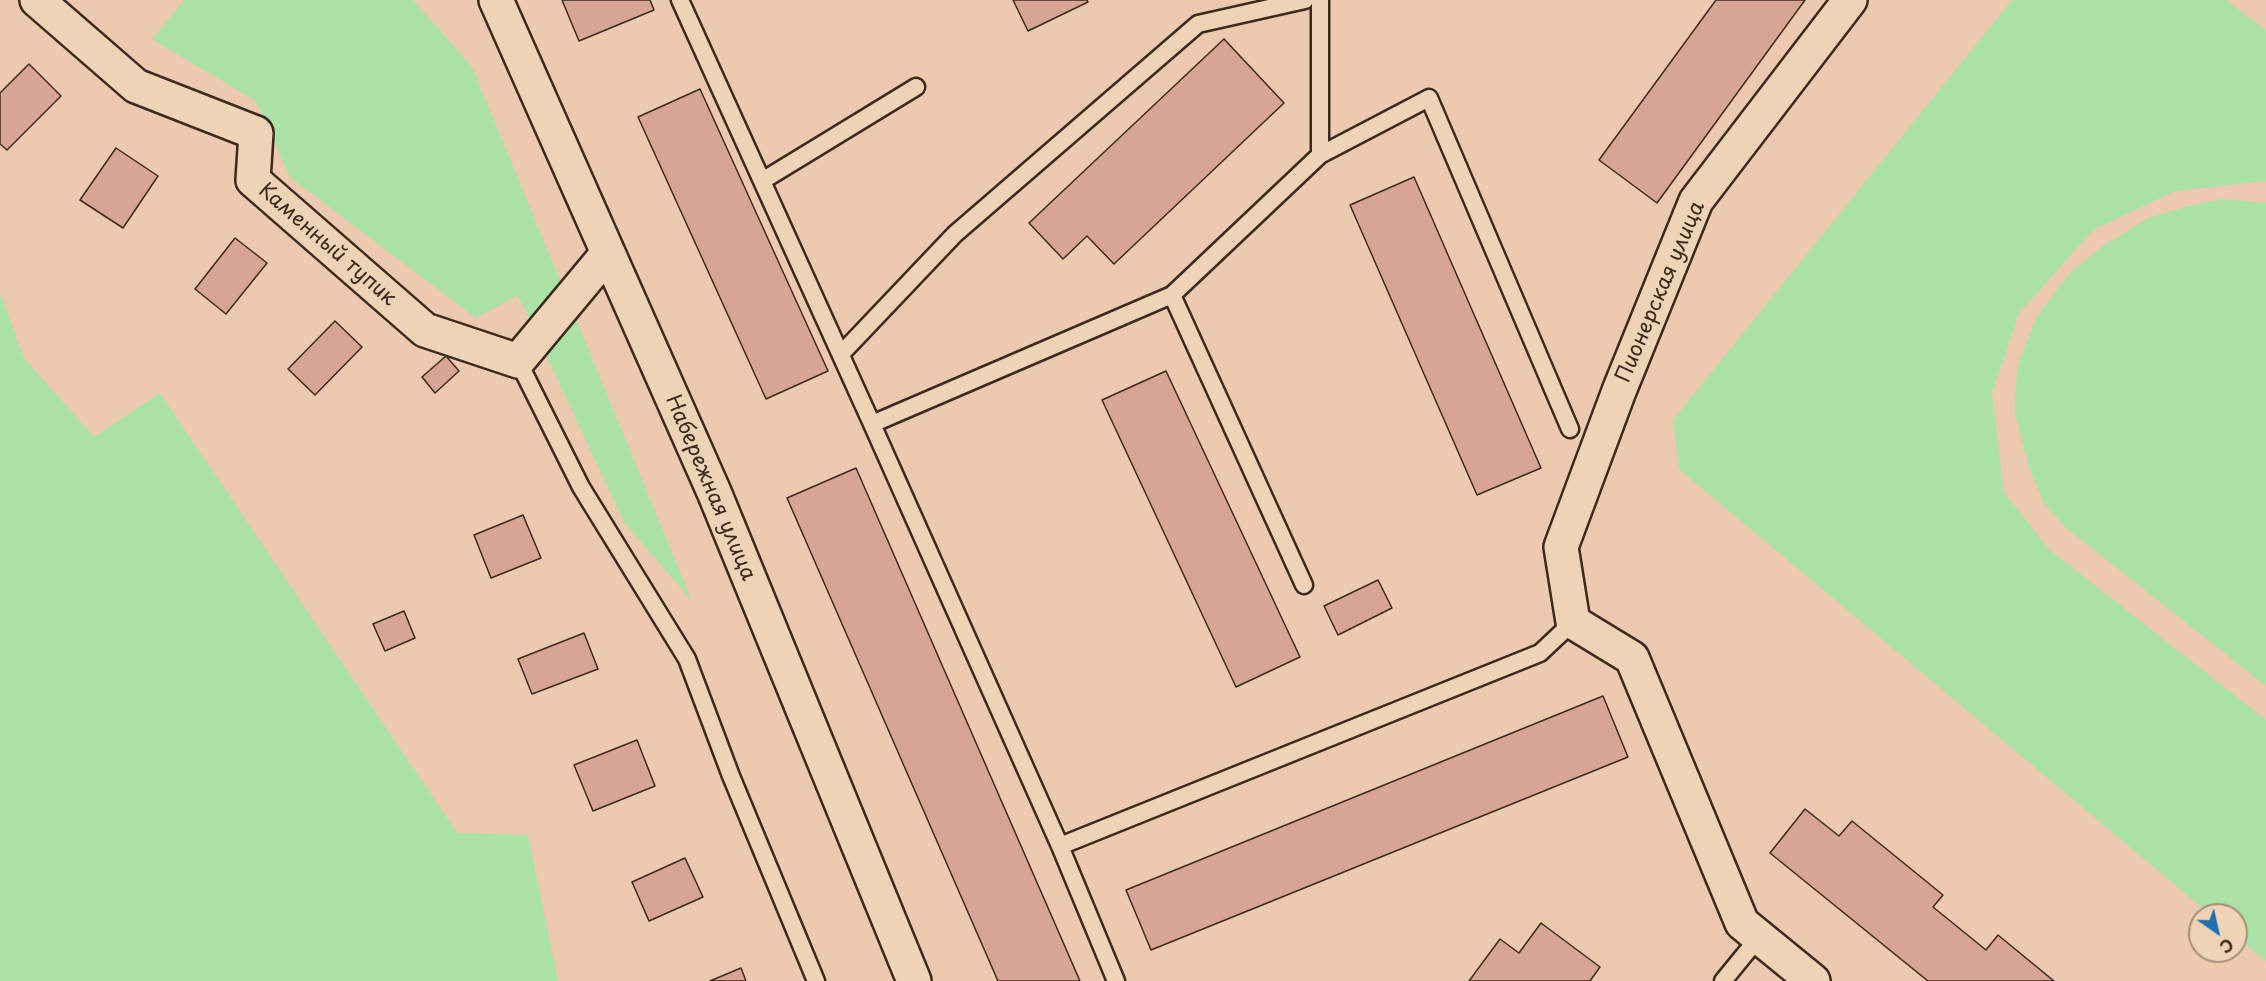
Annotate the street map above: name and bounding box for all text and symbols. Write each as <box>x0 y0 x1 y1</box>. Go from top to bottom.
street label: Каменный тупик <box>253 178 401 312</box>
street label: Пионерская улица <box>1611 198 1711 386</box>
street label: Набережная улица <box>659 391 761 585</box>
north arrow <box>2188 903 2248 963</box>
text: С <box>2215 933 2239 960</box>

